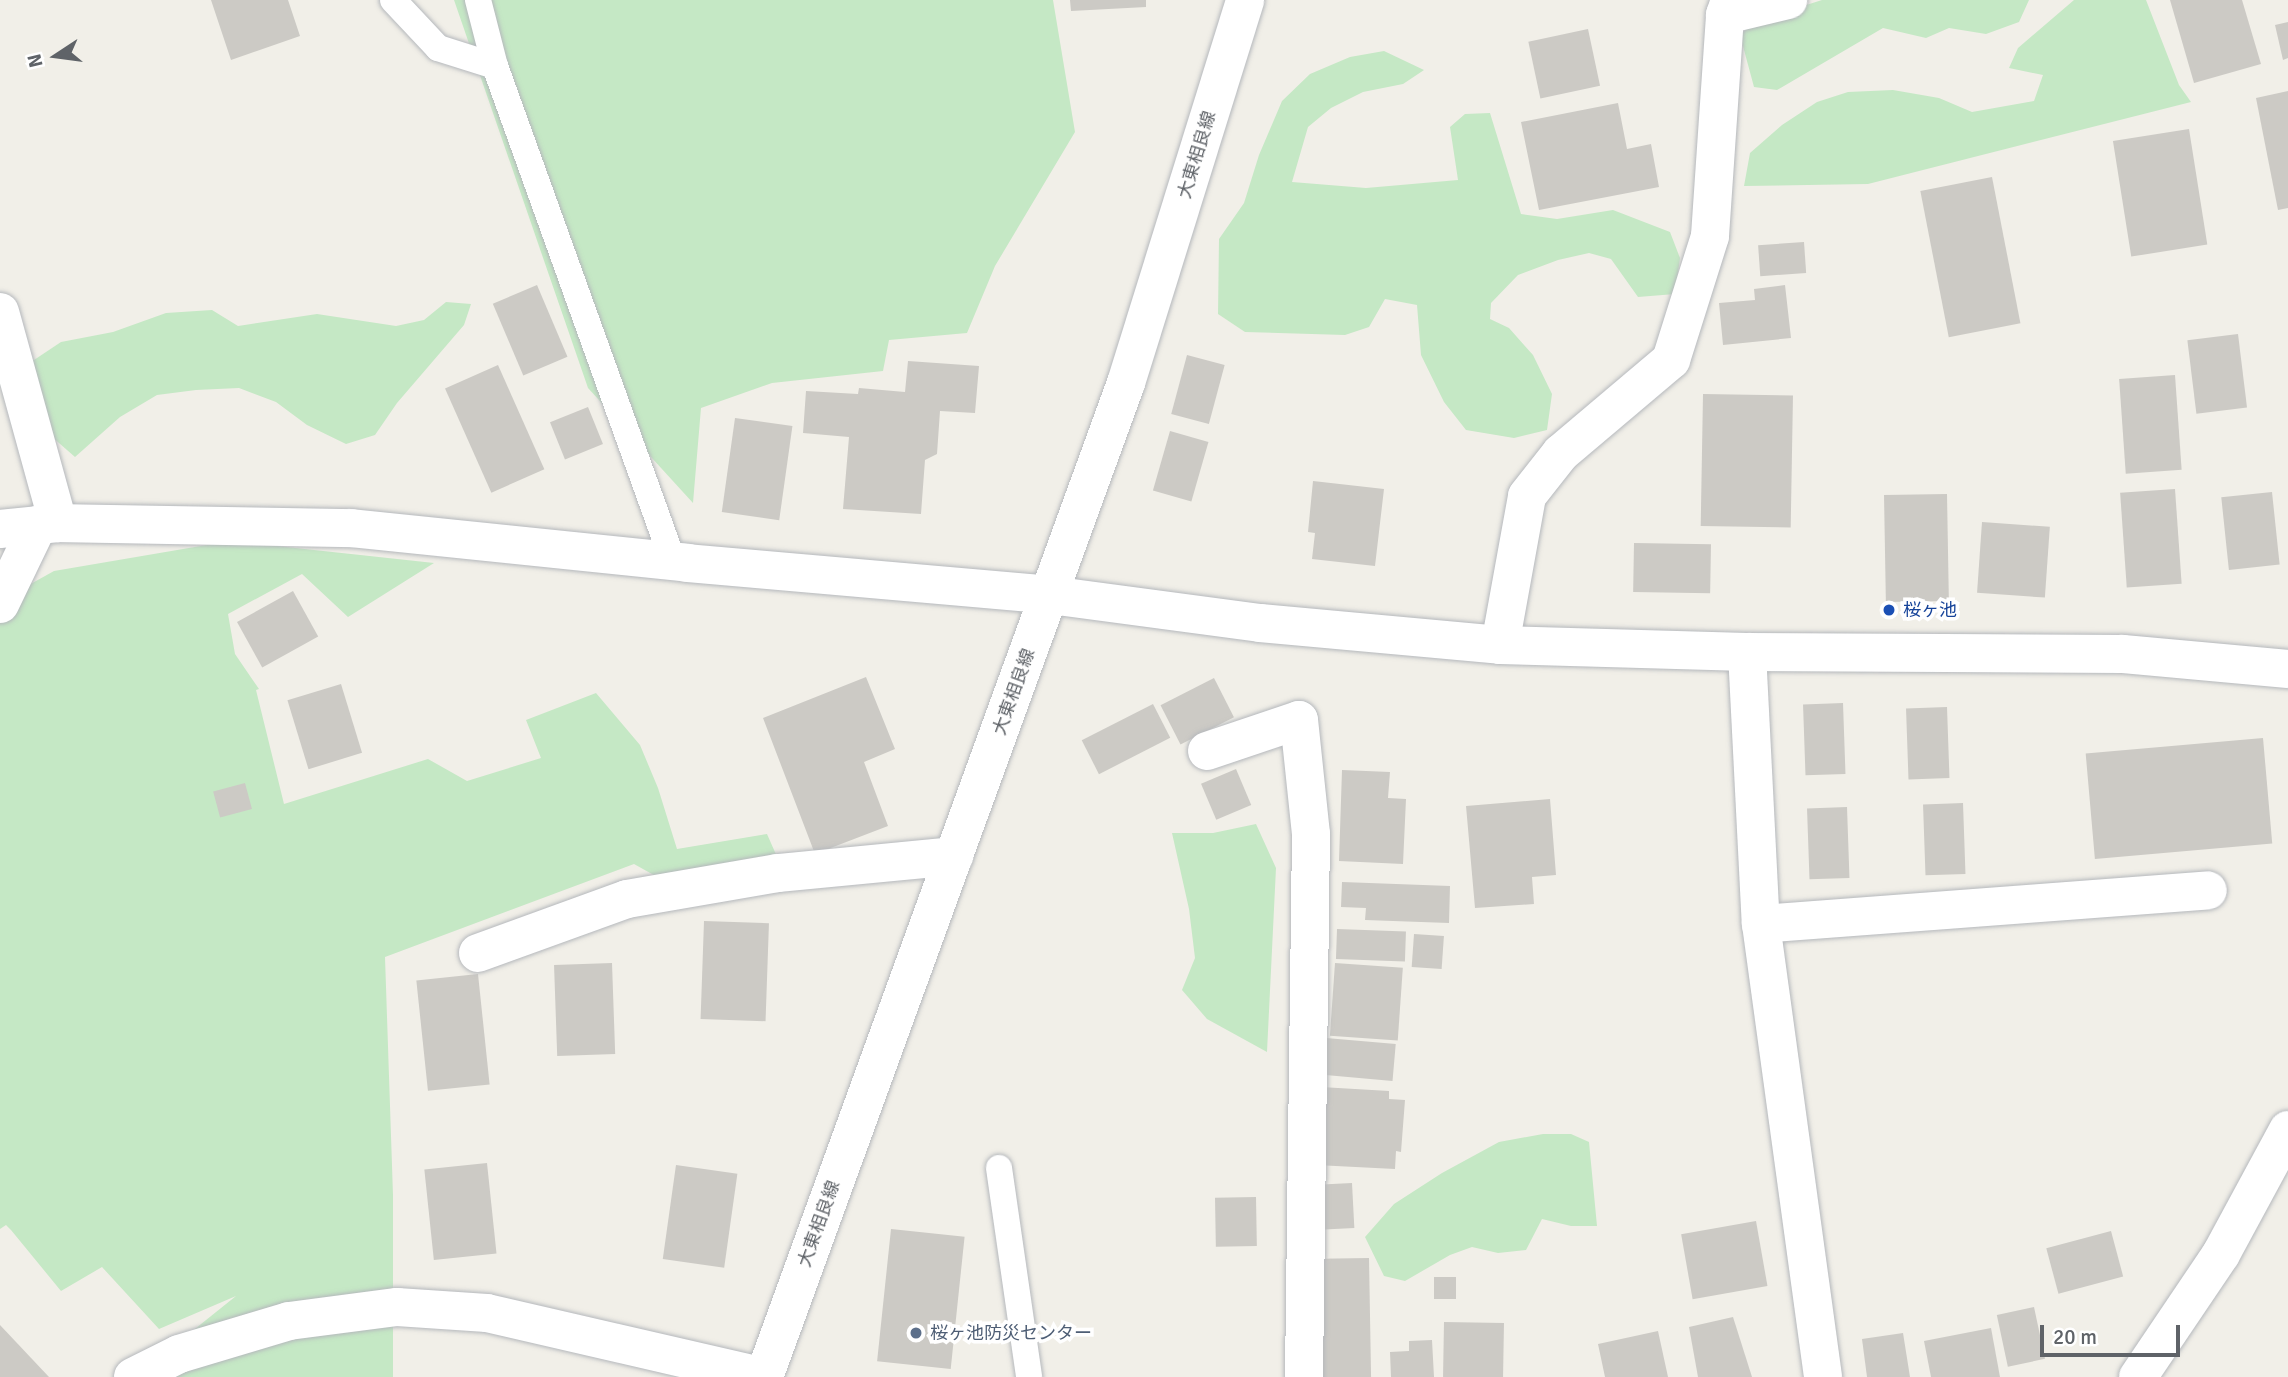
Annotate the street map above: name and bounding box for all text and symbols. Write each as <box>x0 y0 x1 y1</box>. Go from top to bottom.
north arrow <box>21 21 91 91</box>
text: N <box>22 52 49 70</box>
street label: 大東相良線 <box>1174 109 1220 201</box>
place label: 桜ヶ池 <box>1903 599 1957 621</box>
marker: 桜ヶ池 <box>1881 602 1897 618</box>
street label: 大東相良線 <box>988 646 1040 738</box>
street label: 大東相良線 <box>793 1178 845 1270</box>
scale bar <box>2043 1310 2183 1354</box>
place label: 桜ヶ池防災センター <box>930 1322 1092 1344</box>
text: 20 m <box>2053 1324 2097 1350</box>
marker: 桜ヶ池防災センター <box>908 1325 924 1341</box>

